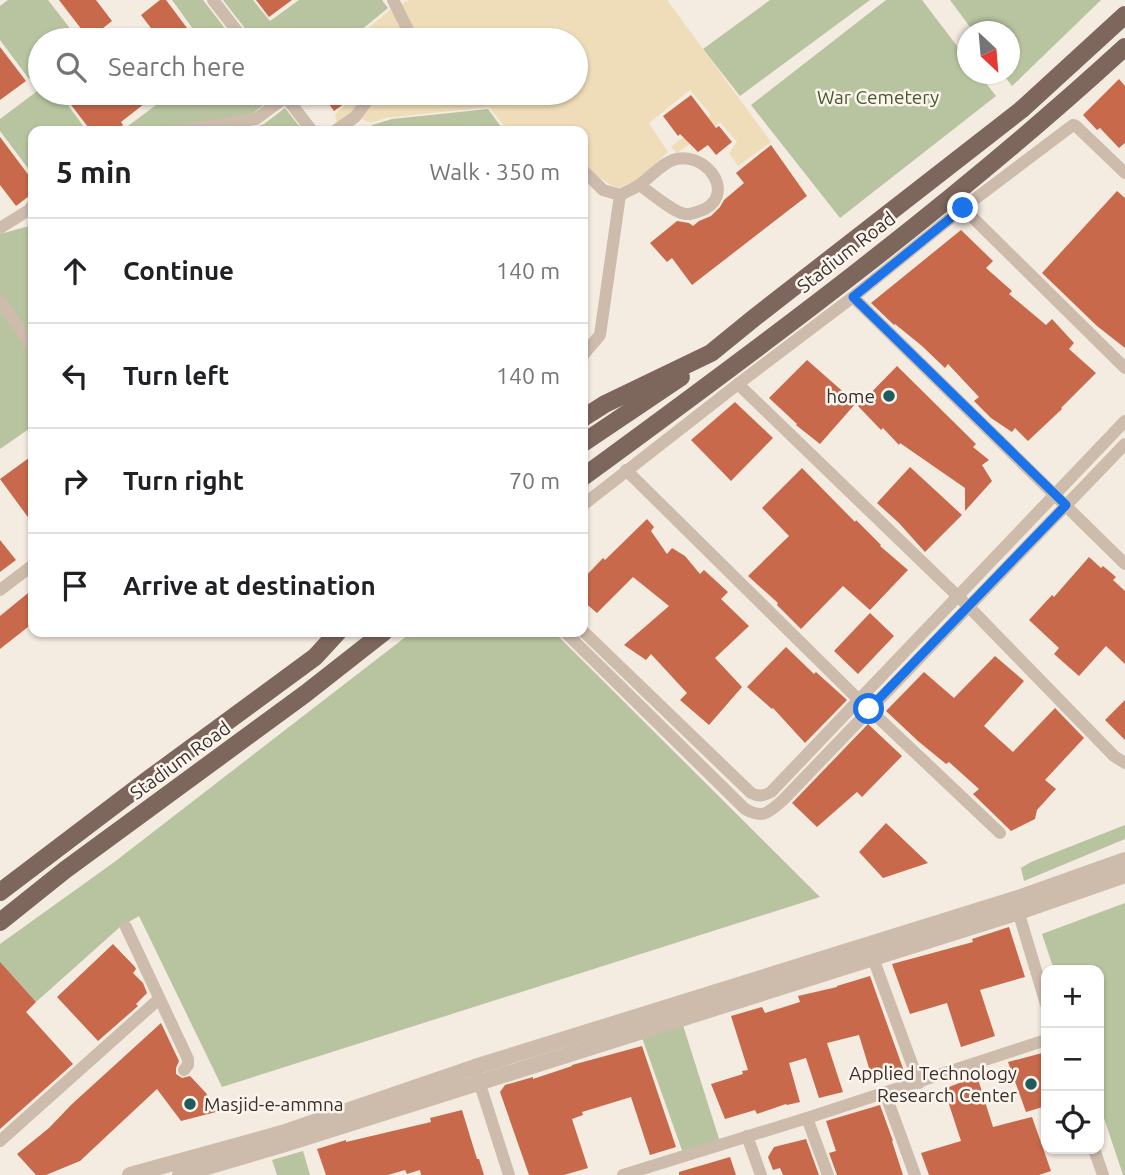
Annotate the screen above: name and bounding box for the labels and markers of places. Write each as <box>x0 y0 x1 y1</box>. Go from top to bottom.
place label: home <box>826 385 875 407</box>
marker: home <box>881 388 897 404</box>
place label: Applied Technology Research Center <box>849 1062 1017 1106</box>
marker: Applied Technology Research Center <box>1023 1076 1039 1092</box>
place label: Masjid-e-ammna <box>204 1093 344 1115</box>
marker: Masjid-e-ammna <box>182 1096 198 1112</box>

